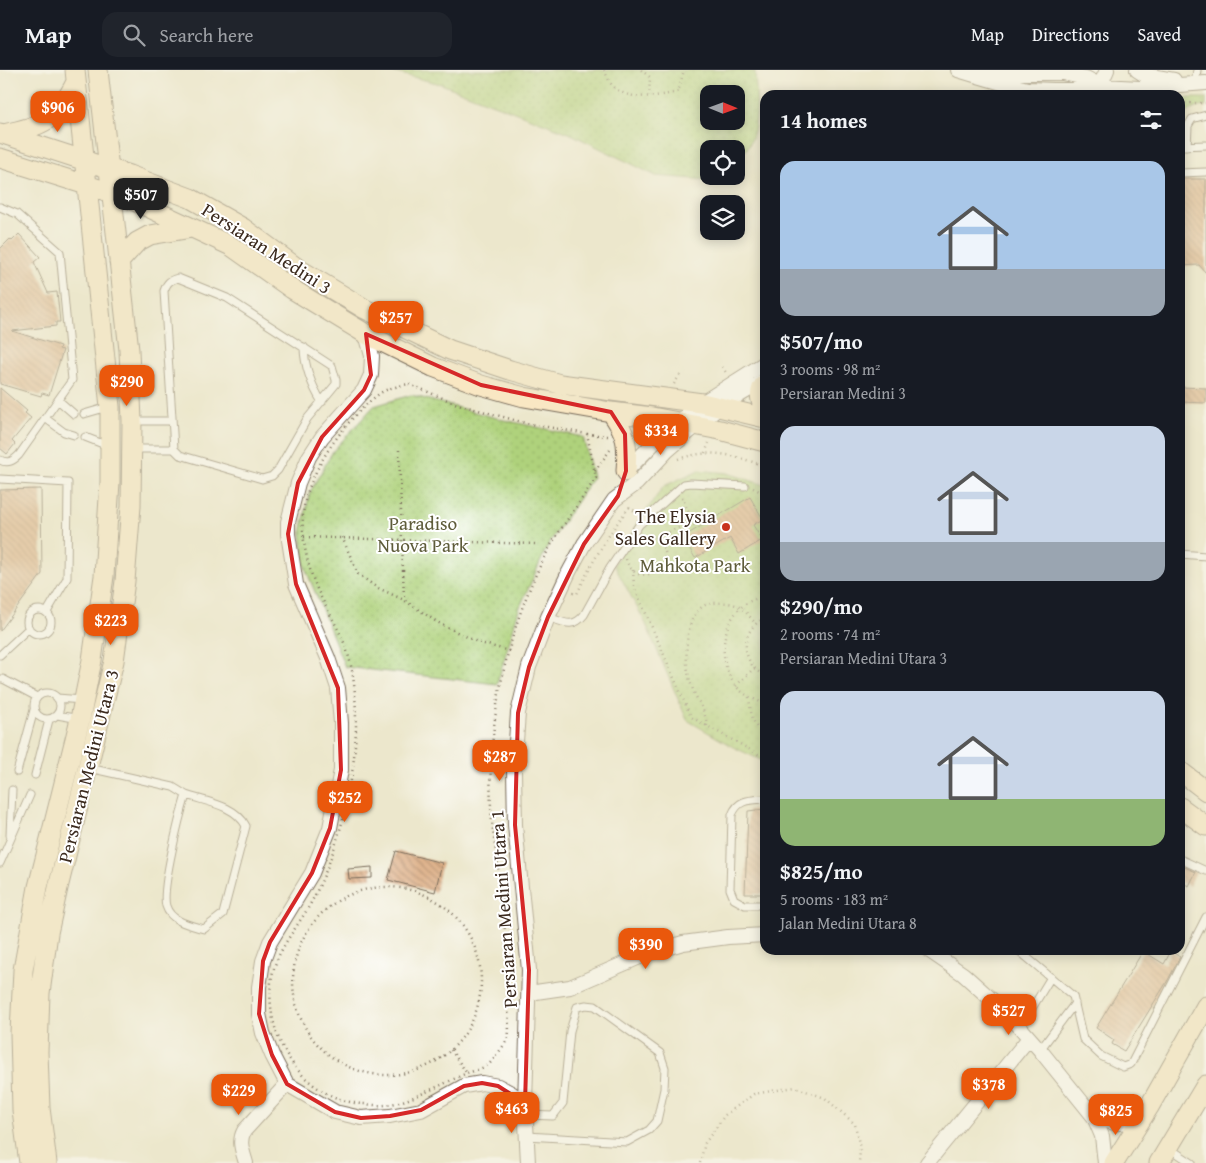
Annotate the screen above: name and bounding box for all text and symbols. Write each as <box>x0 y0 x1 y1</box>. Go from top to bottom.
search box <box>102 12 452 57</box>
text: Map <box>25 17 72 52</box>
icon: search <box>120 21 148 49</box>
text: Search here <box>160 21 253 49</box>
text: Map <box>971 21 1004 48</box>
text: Directions <box>1032 21 1109 48</box>
text: Saved <box>1137 21 1181 48</box>
north arrow <box>700 85 745 130</box>
map controls <box>700 85 745 240</box>
pin: $906 <box>28 90 88 133</box>
text: $906 <box>41 95 75 119</box>
text: 14 homes <box>780 105 867 136</box>
icon: filters <box>1137 106 1165 134</box>
button: locate <box>700 140 745 185</box>
pin: $507 <box>111 178 171 220</box>
text: $507 <box>124 182 158 206</box>
icon: home <box>928 193 1018 283</box>
button: layers <box>700 195 745 240</box>
street label: Persiaran Medini 3 <box>197 196 337 300</box>
pin: $257 <box>366 300 426 343</box>
text: $257 <box>379 305 413 329</box>
text: $507/mo <box>780 326 863 357</box>
text: 3 rooms · 98 m² <box>780 357 880 381</box>
pin: $290 <box>97 364 157 407</box>
text: $290 <box>110 369 144 393</box>
text: Persiaran Medini 3 <box>780 381 906 405</box>
pin: $334 <box>631 414 691 456</box>
text: $334 <box>644 418 678 442</box>
icon: home <box>928 458 1018 548</box>
place label: The Elysia Sales Gallery <box>615 502 717 552</box>
park label: Paradiso Nuova Park <box>378 509 469 559</box>
marker: The Elysia Sales Gallery <box>720 521 732 533</box>
park label: Mahkota Park <box>640 551 751 579</box>
text: $290/mo <box>780 591 863 622</box>
pin: $223 <box>81 604 141 646</box>
text: $223 <box>94 608 128 632</box>
text: 2 rooms · 74 m² <box>780 622 880 646</box>
text: Persiaran Medini Utara 3 <box>780 646 947 670</box>
street label: Persiaran Medini Utara 3 <box>50 666 126 866</box>
icon: home <box>928 723 1018 813</box>
pin: $287 <box>470 740 530 782</box>
text: $287 <box>483 744 517 768</box>
pin: $252 <box>315 780 375 823</box>
text: $252 <box>328 785 362 809</box>
street label: Persiaran Medini Utara 1 <box>482 809 524 1009</box>
text: $825/mo <box>780 856 863 887</box>
text: 5 rooms · 183 m² <box>780 887 888 911</box>
text: Jalan Medini Utara 8 <box>780 911 917 935</box>
pin: $390 <box>616 928 676 970</box>
text: $390 <box>629 932 663 956</box>
pin: $527 <box>979 994 1039 1036</box>
text: $527 <box>992 998 1026 1022</box>
pin: $378 <box>959 1068 1019 1110</box>
text: $378 <box>972 1072 1006 1096</box>
pin: $229 <box>209 1074 269 1116</box>
text: $229 <box>222 1078 256 1102</box>
pin: $463 <box>482 1092 542 1134</box>
pin: $825 <box>1086 1094 1146 1136</box>
text: $463 <box>495 1096 529 1120</box>
text: $825 <box>1099 1098 1133 1122</box>

